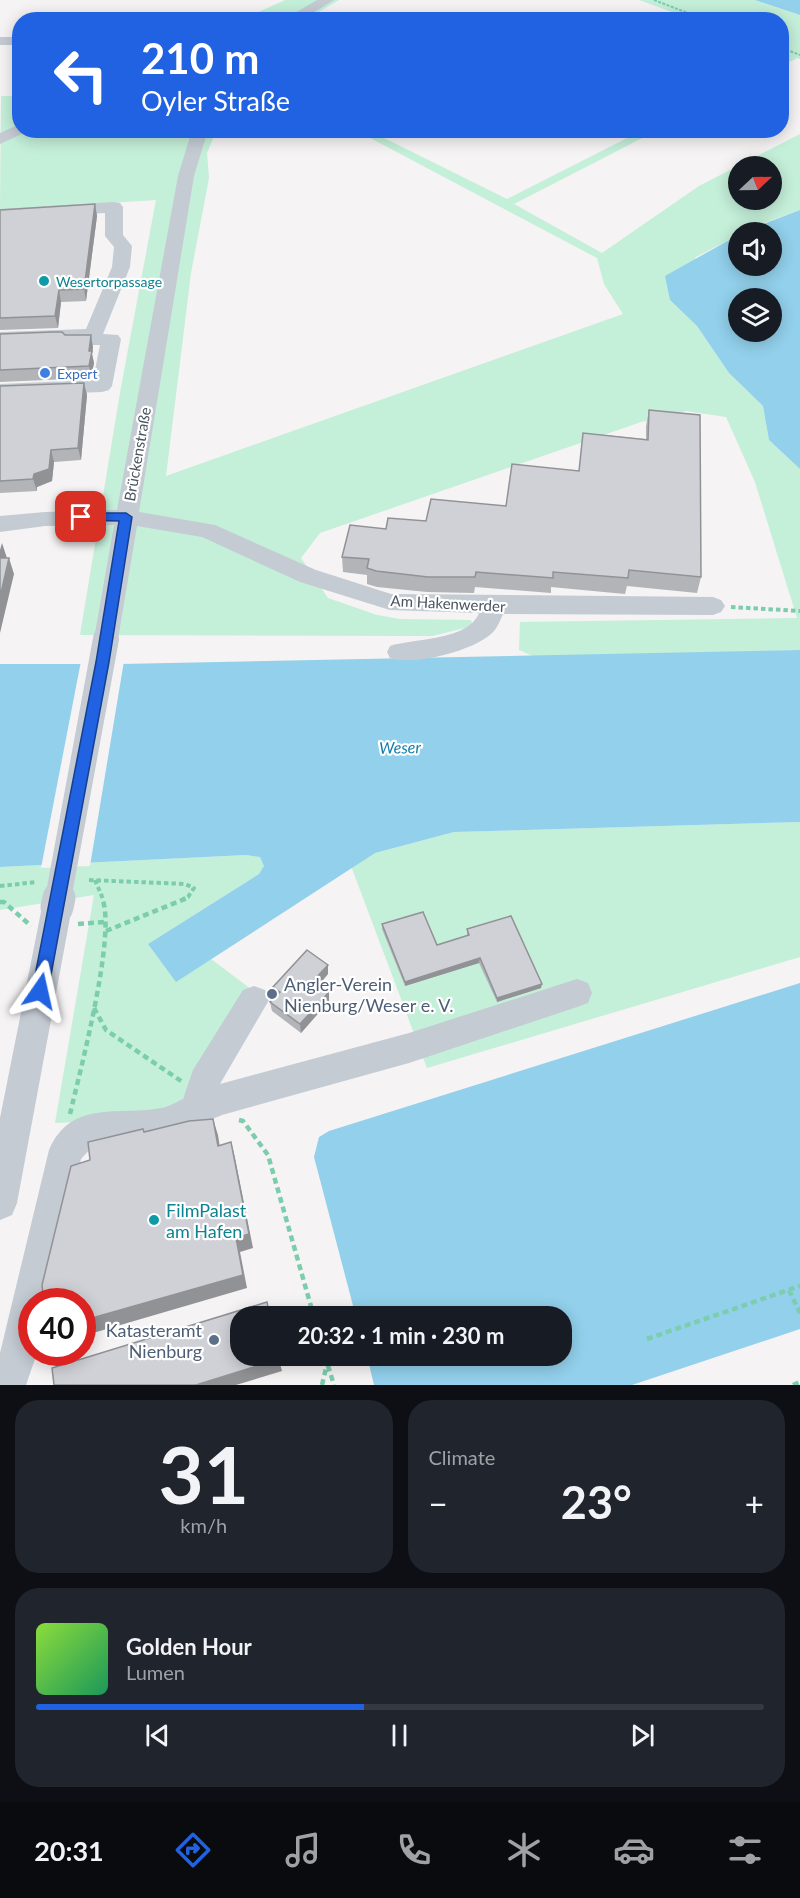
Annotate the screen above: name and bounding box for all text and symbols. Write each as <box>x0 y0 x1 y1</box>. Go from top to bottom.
text: 210 m <box>141 33 259 83</box>
icon: left <box>42 36 120 114</box>
text: Oyler Straße <box>141 84 290 117</box>
north arrow <box>728 156 782 210</box>
map controls <box>728 156 782 342</box>
button: sound <box>728 222 782 276</box>
place label: Wesertorpassage <box>56 273 162 290</box>
marker: Wesertorpassage <box>37 274 51 288</box>
button: layers <box>728 288 782 342</box>
place label: Expert <box>57 365 97 382</box>
marker: Expert <box>38 366 52 380</box>
street label: Brückenstraße <box>120 405 154 502</box>
pin <box>55 491 106 542</box>
icon: arrive <box>64 500 97 533</box>
street label: Am Hakenwerder <box>390 591 506 615</box>
water label: Weser <box>379 737 422 757</box>
position arrow <box>8 959 72 1023</box>
place label: Angler-Verein Nienburg/Weser e. V. <box>284 973 453 1016</box>
marker: Angler-Verein Nienburg/Weser e. V. <box>265 987 279 1001</box>
place label: FilmPalast am Hafen <box>166 1199 247 1242</box>
marker: FilmPalast am Hafen <box>147 1213 161 1227</box>
speed limit sign: 40 <box>18 1288 96 1366</box>
place label: Katasteramt Nienburg <box>106 1319 203 1362</box>
text: 20:32 · 1 min · 230 m <box>298 1322 504 1349</box>
marker: Katasteramt Nienburg <box>207 1333 221 1347</box>
text: 31 <box>159 1427 249 1521</box>
text: Climate <box>429 1445 495 1469</box>
text: 23° <box>561 1475 632 1529</box>
text: − <box>429 1483 448 1523</box>
text: + <box>745 1483 764 1523</box>
text: km/h <box>180 1513 227 1537</box>
text: Golden Hour <box>126 1633 252 1660</box>
text: Lumen <box>126 1660 185 1684</box>
icon: previous <box>141 1719 174 1752</box>
icon: pause <box>383 1719 416 1752</box>
icon: next <box>626 1719 659 1752</box>
icon: directions <box>172 1829 214 1871</box>
icon: music <box>282 1829 324 1871</box>
icon: phone <box>393 1829 435 1871</box>
icon: climate <box>503 1829 545 1871</box>
icon: car <box>613 1829 655 1871</box>
icon: filters <box>724 1829 766 1871</box>
text: 20:31 <box>34 1834 104 1867</box>

